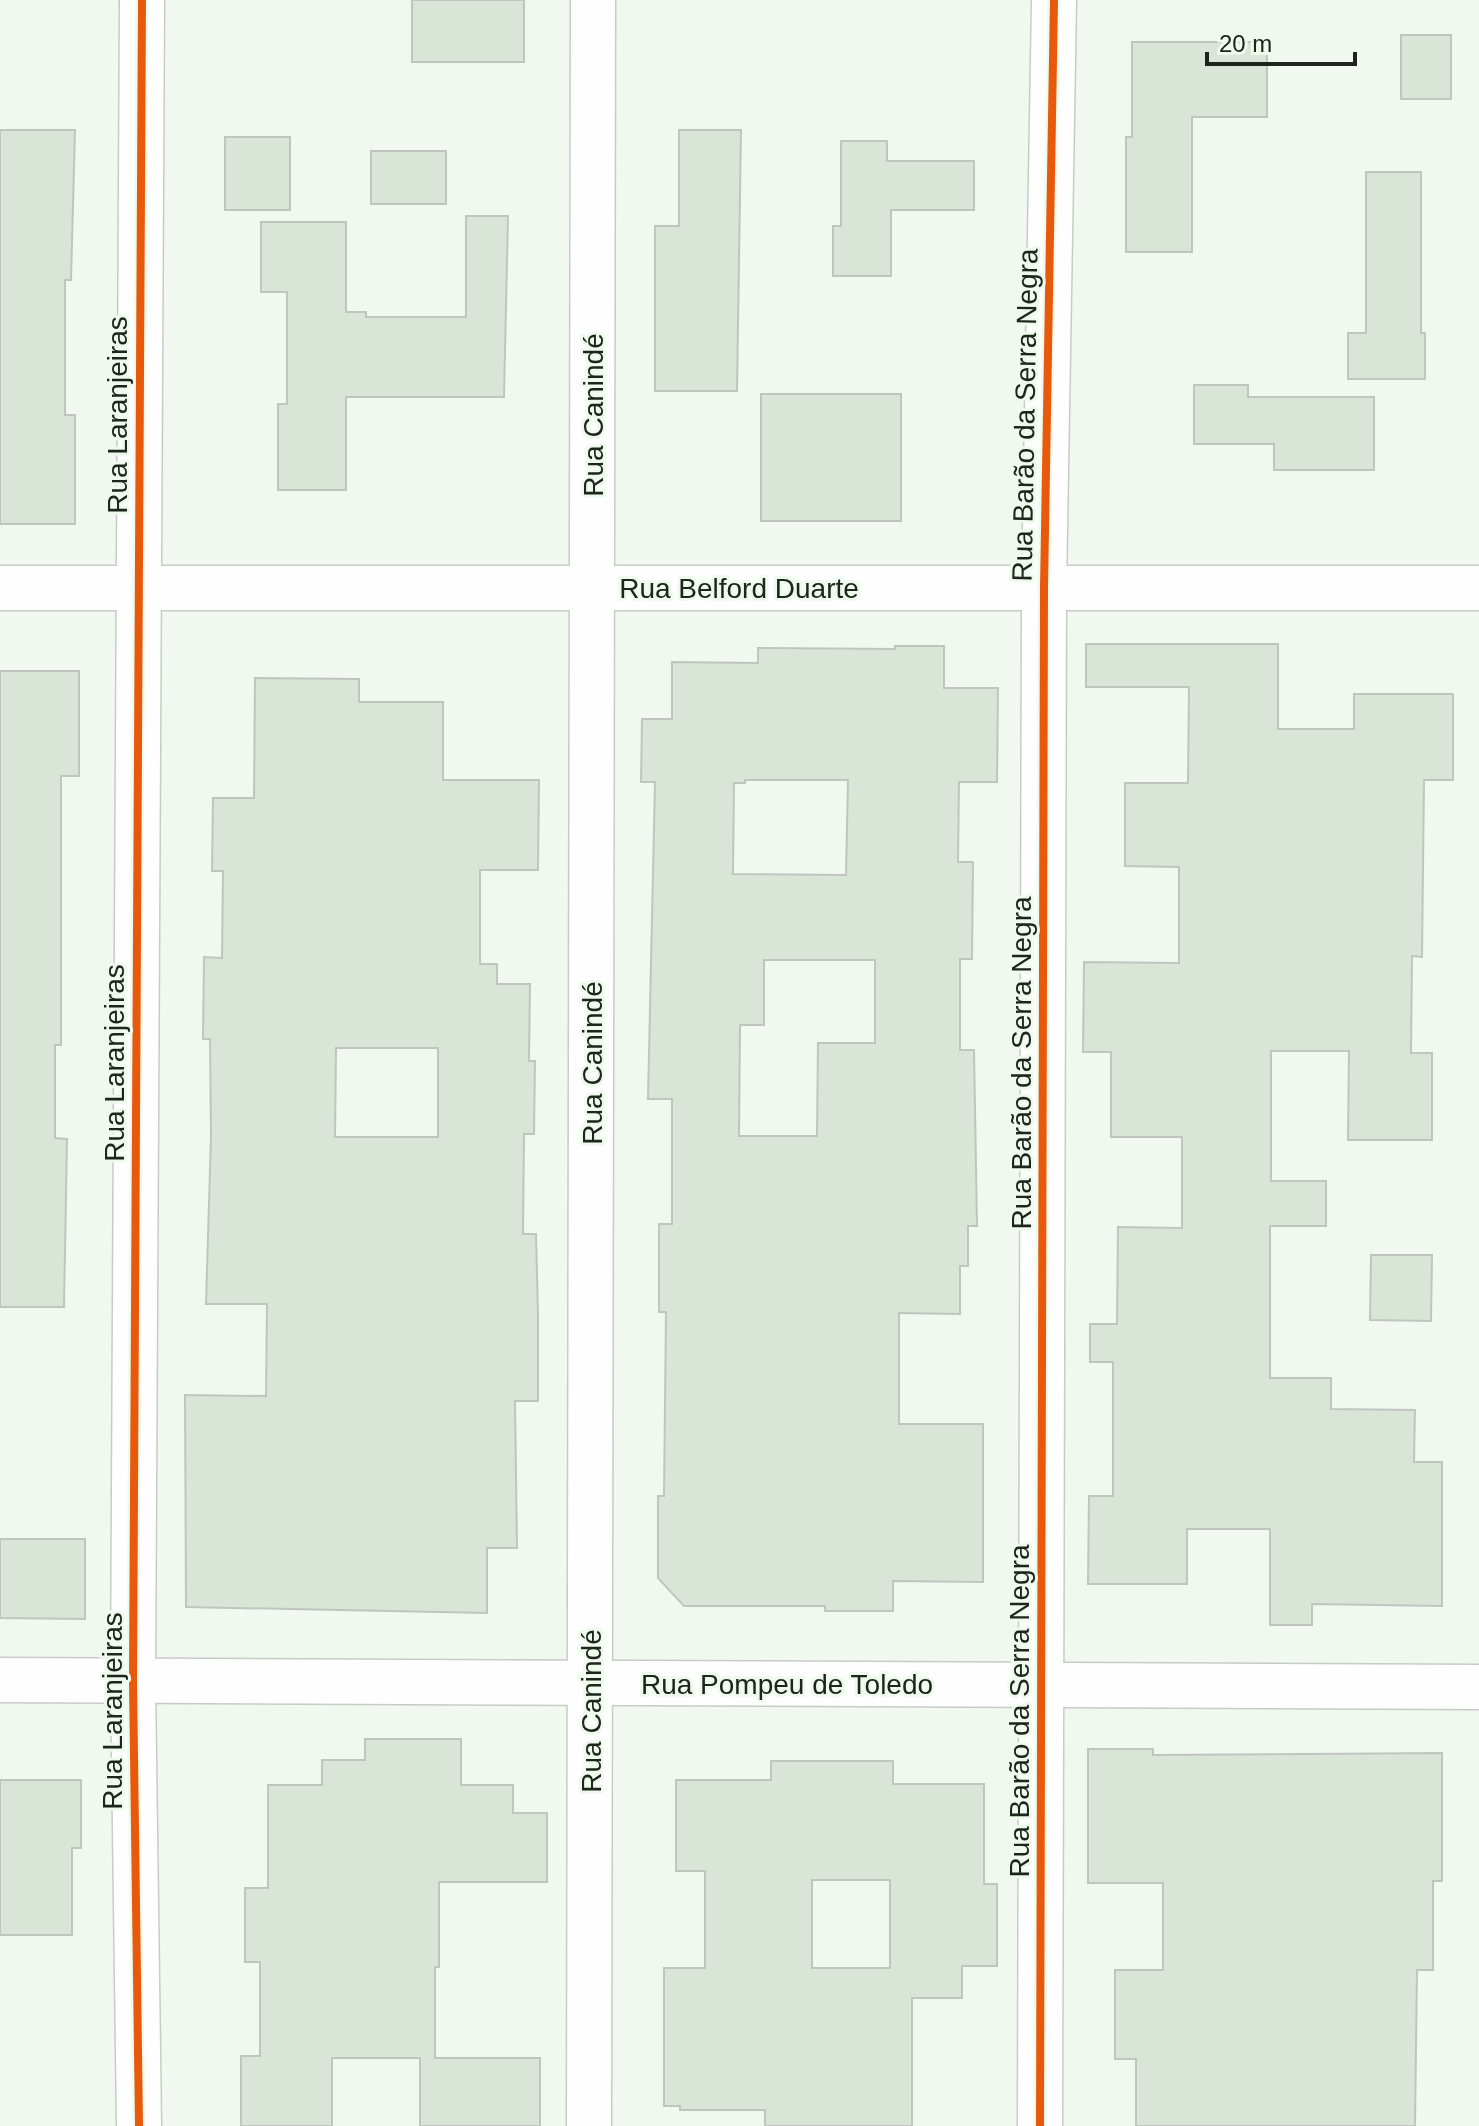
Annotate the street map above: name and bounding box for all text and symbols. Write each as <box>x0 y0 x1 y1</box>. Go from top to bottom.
scale bar <box>1207 16 1355 66</box>
text: 20 m <box>1219 30 1272 57</box>
street label: Rua Barão da Serra Negra <box>1007 248 1043 582</box>
street label: Rua Laranjeiras <box>102 316 133 514</box>
street label: Rua Canindé <box>578 333 609 497</box>
street label: Rua Belford Duarte <box>619 573 859 604</box>
street label: Rua Barão da Serra Negra <box>1006 896 1037 1230</box>
street label: Rua Laranjeiras <box>99 964 130 1162</box>
street label: Rua Canindé <box>577 981 608 1145</box>
street label: Rua Barão da Serra Negra <box>1004 1544 1035 1878</box>
street label: Rua Laranjeiras <box>97 1612 128 1810</box>
street label: Rua Canindé <box>576 1629 607 1793</box>
street label: Rua Pompeu de Toledo <box>641 1669 933 1700</box>

